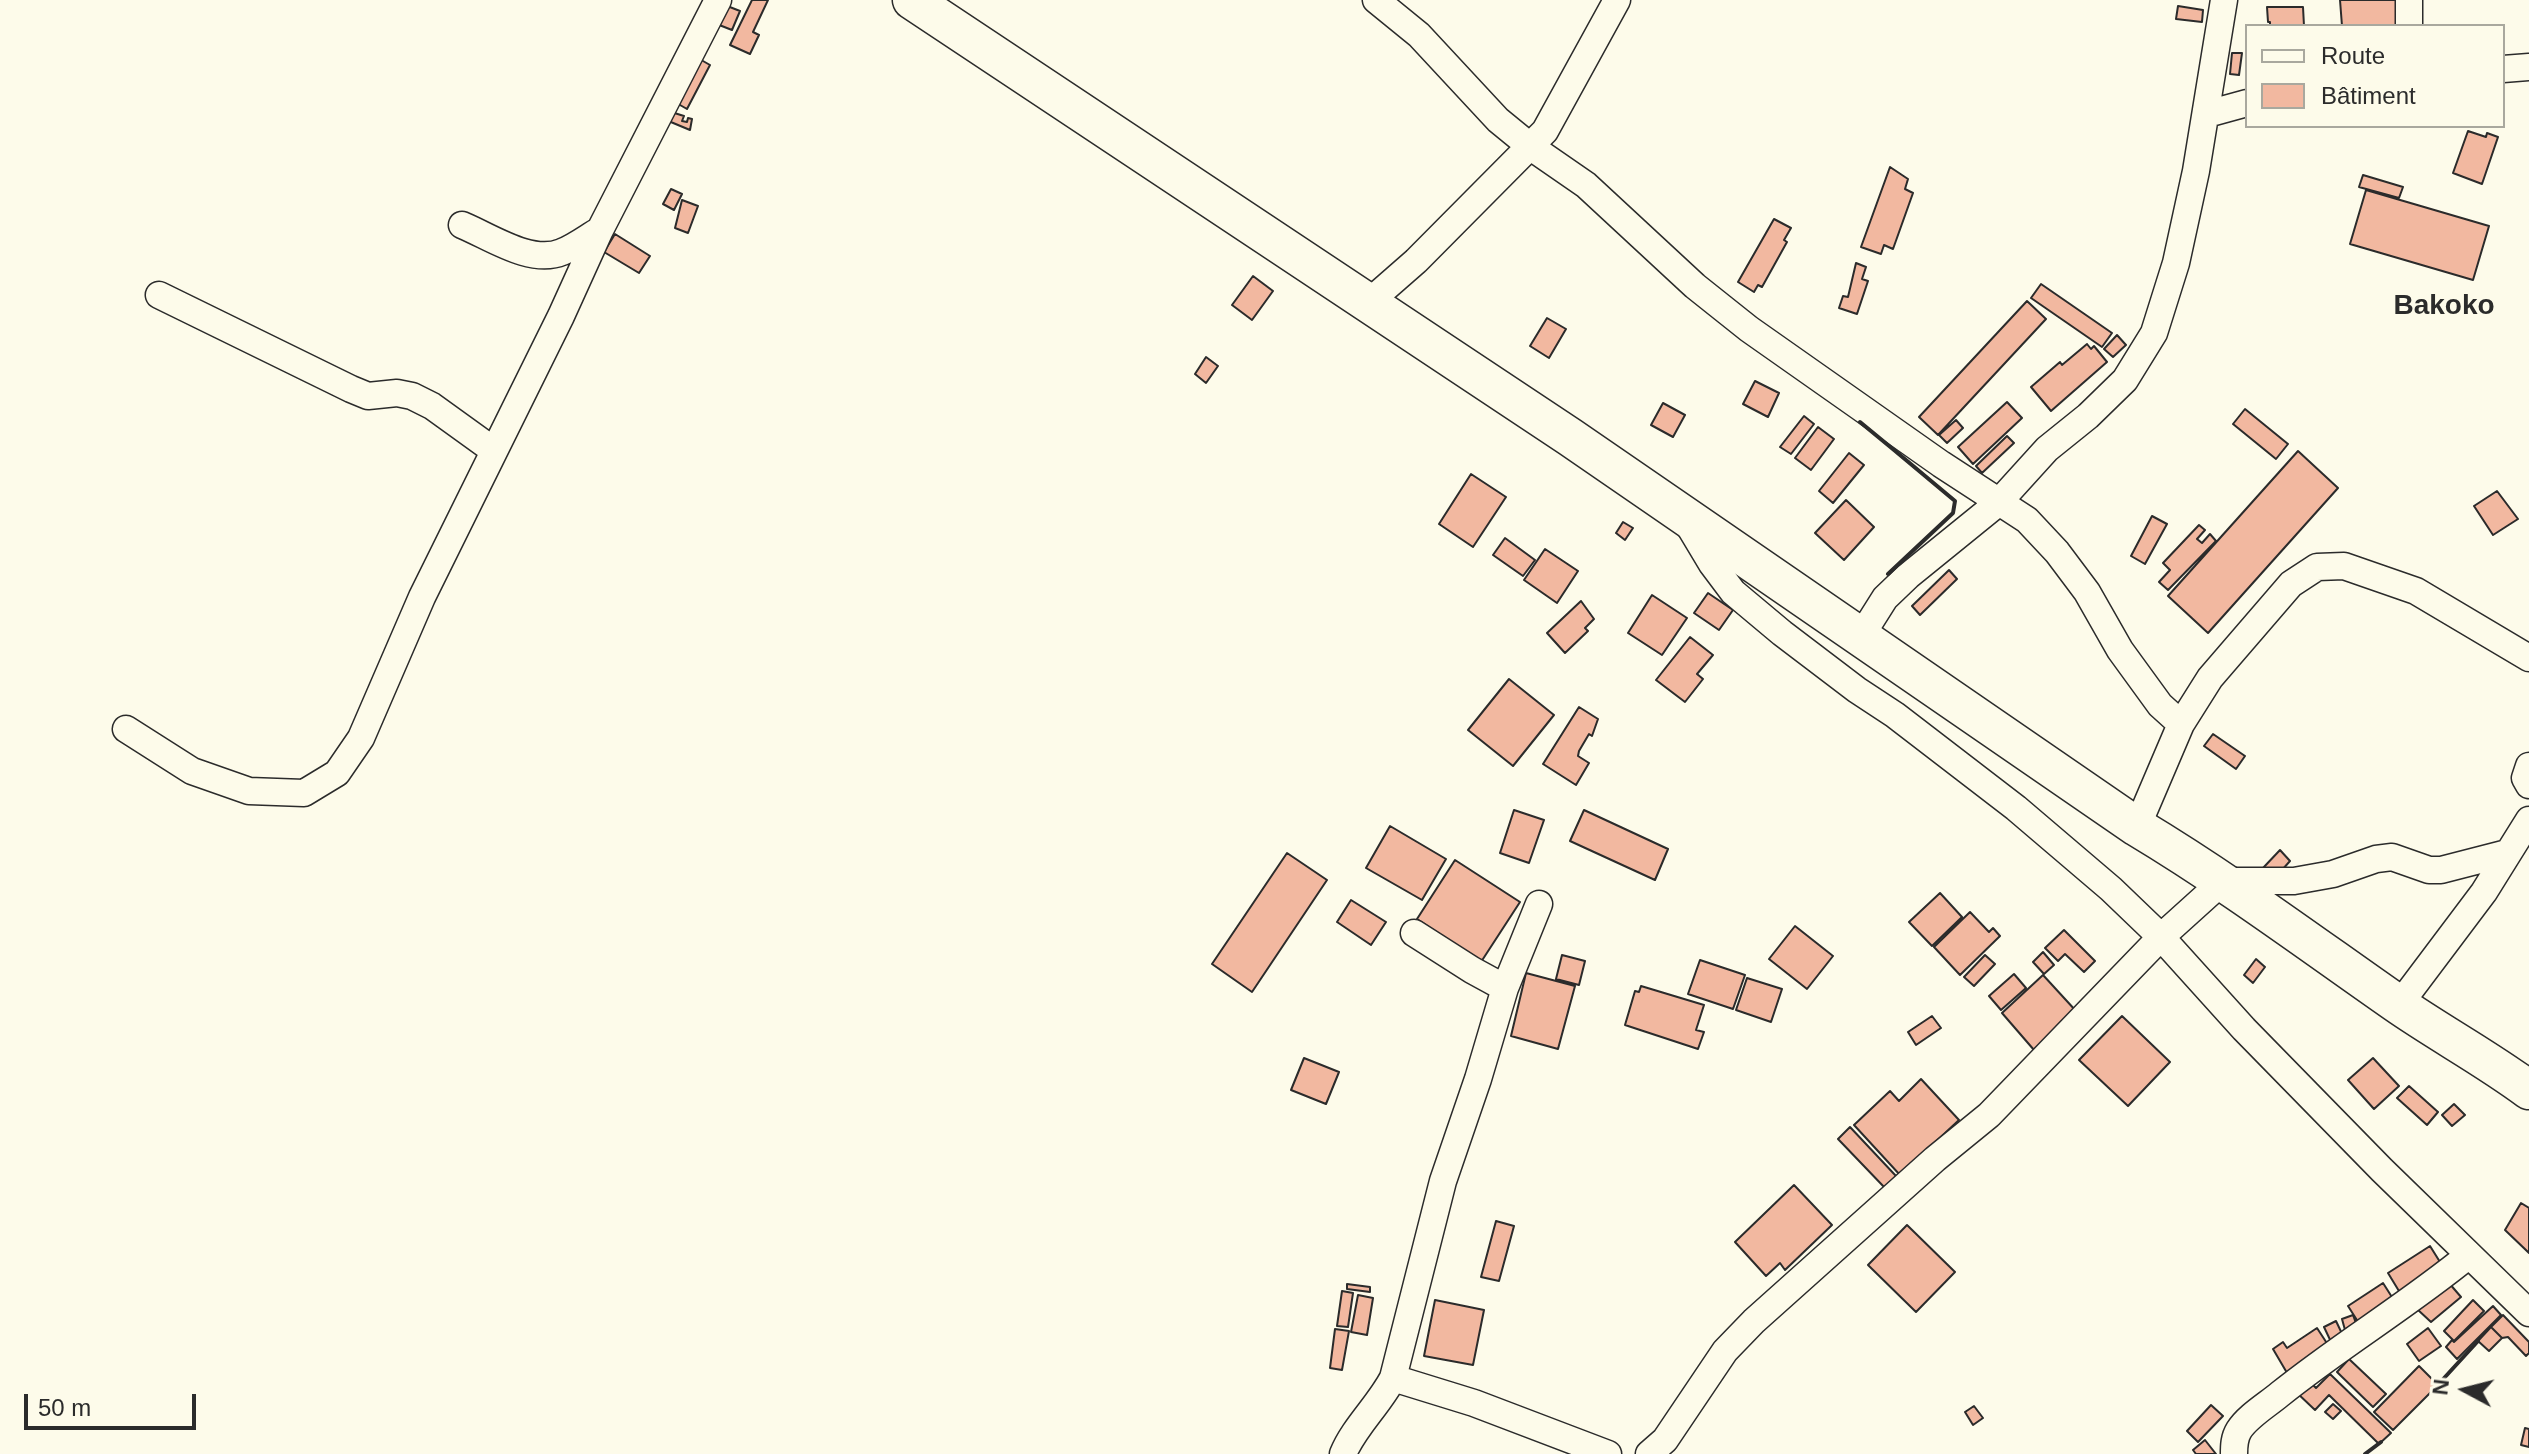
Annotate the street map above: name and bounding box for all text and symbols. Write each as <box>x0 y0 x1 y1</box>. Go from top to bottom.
legend <box>2245 24 2505 128</box>
text: Route <box>2321 42 2385 69</box>
text: Bâtiment <box>2321 82 2416 109</box>
district label: Bakoko <box>2393 289 2495 323</box>
north arrow <box>2425 1350 2505 1430</box>
scale bar <box>28 1378 200 1428</box>
text: N <box>2427 1378 2454 1396</box>
text: 50 m <box>38 1394 91 1421</box>

